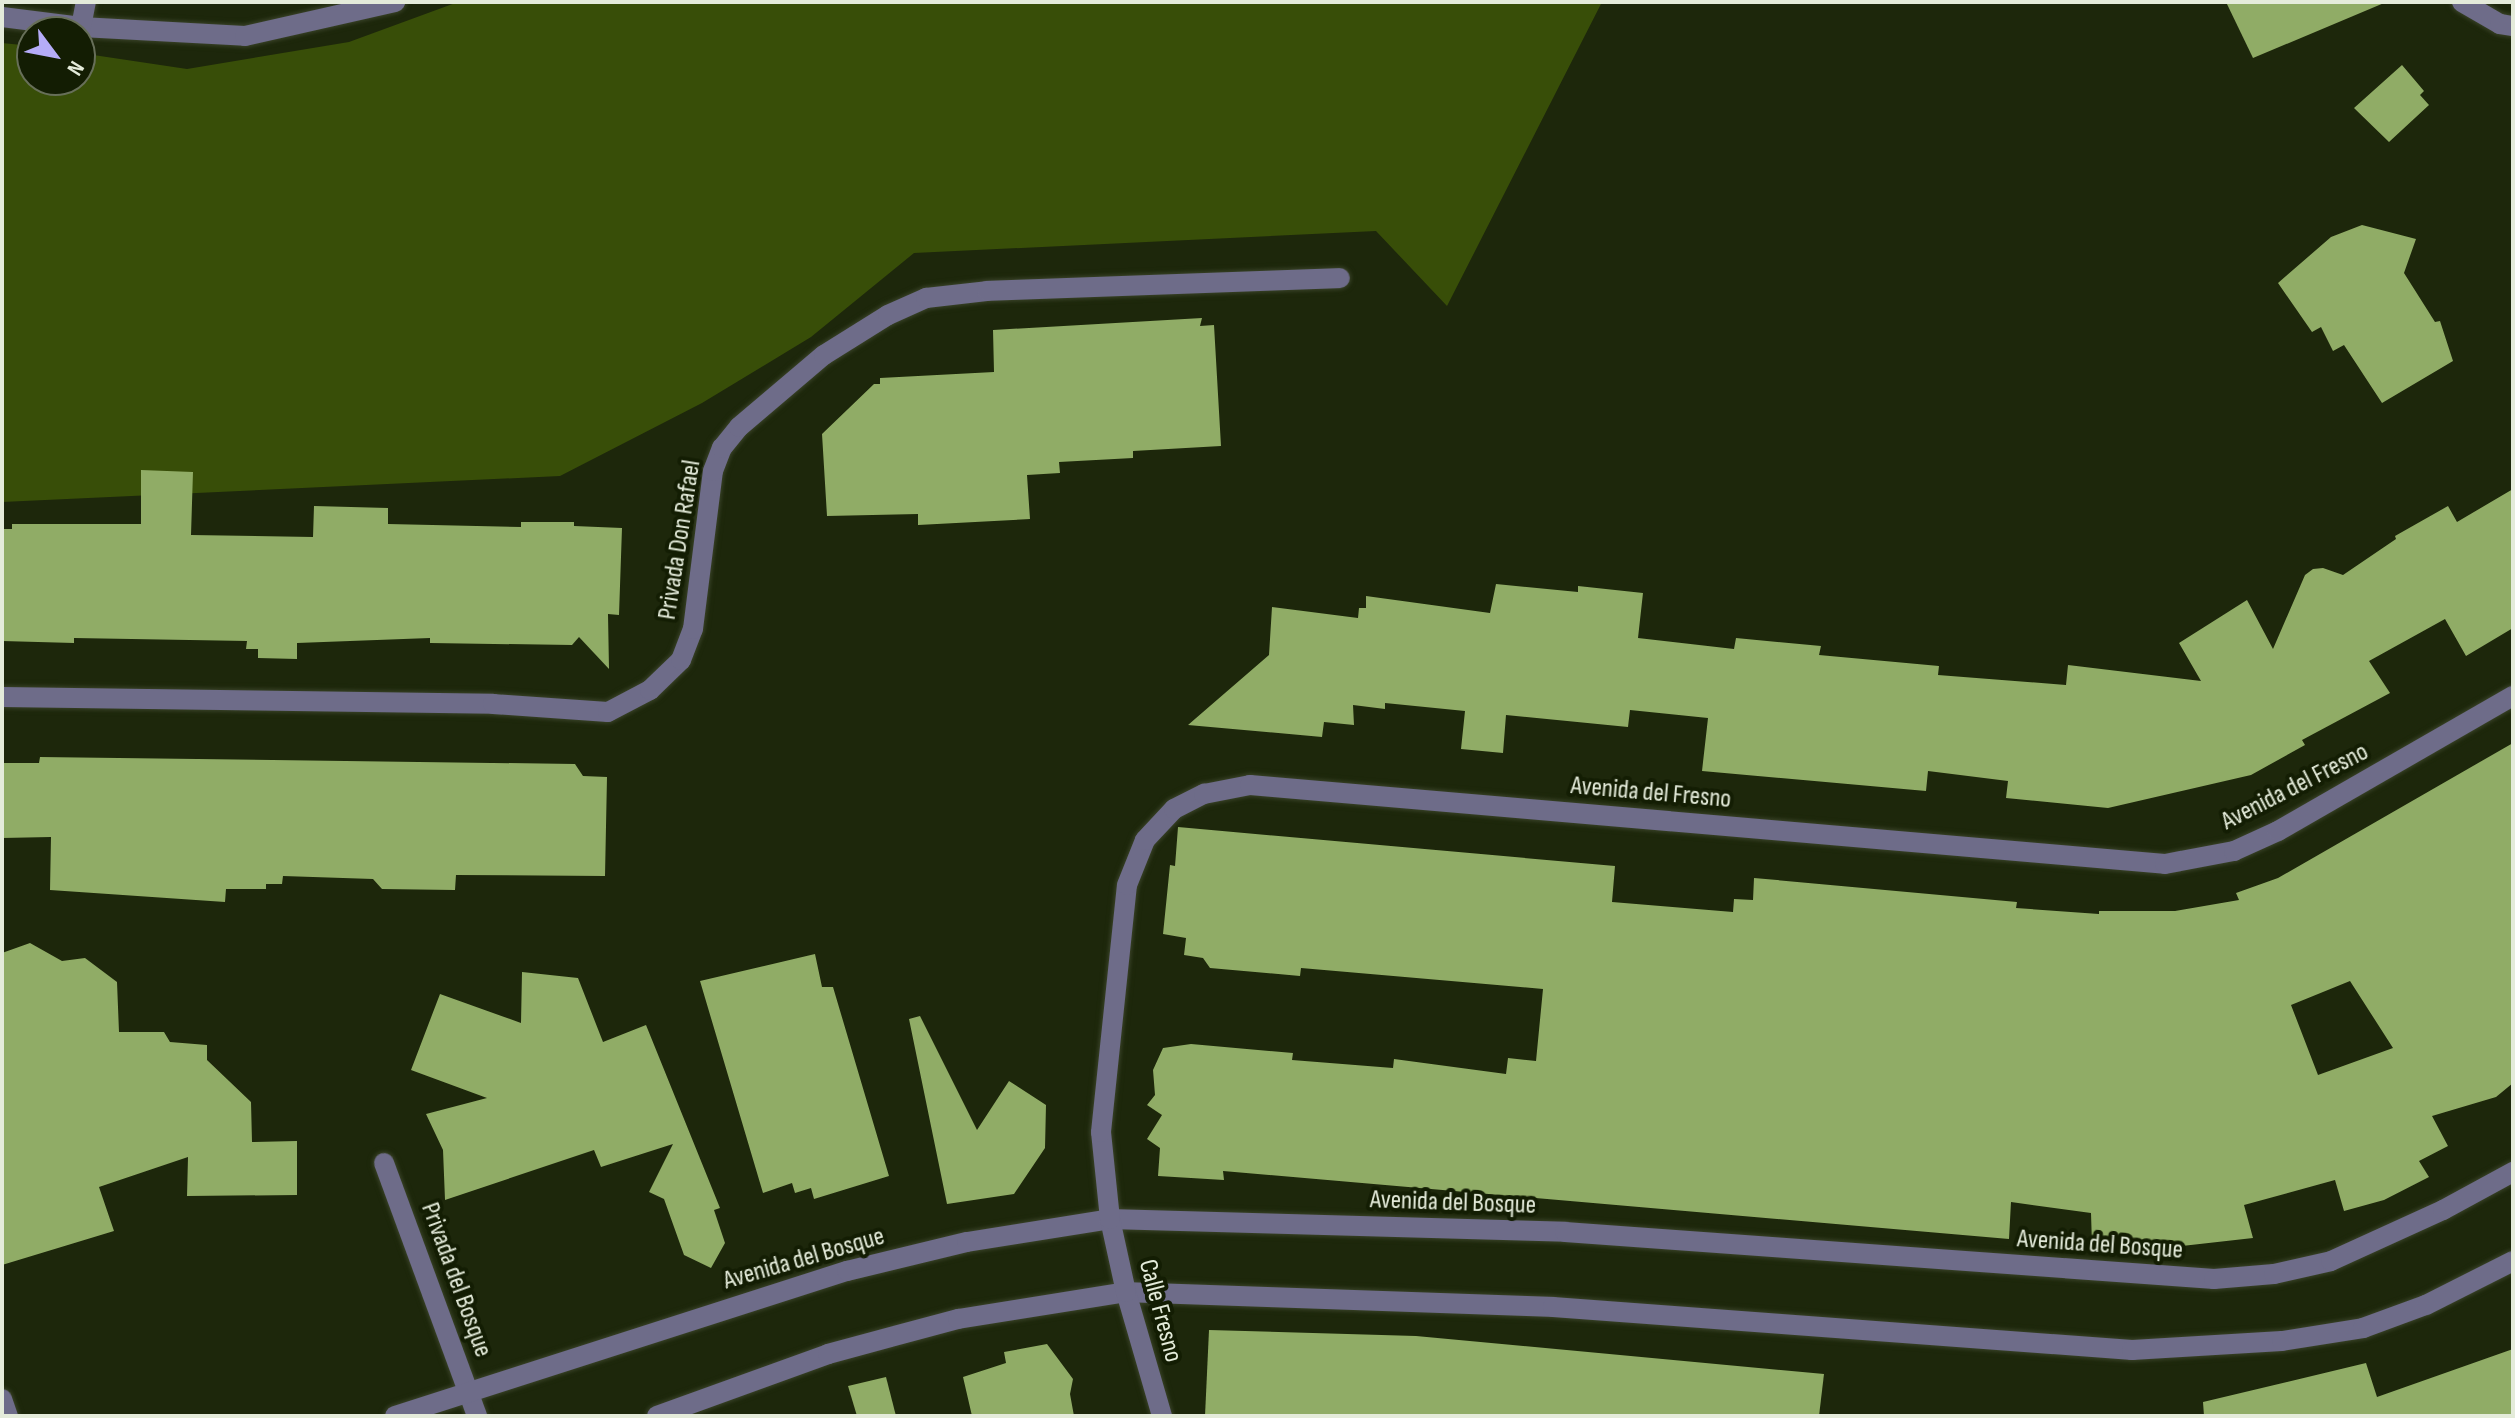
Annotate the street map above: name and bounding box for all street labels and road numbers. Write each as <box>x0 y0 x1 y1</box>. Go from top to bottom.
street label: Privada Don Rafael <box>652 458 708 622</box>
street label: Avenida del Fresno <box>2216 737 2374 837</box>
street label: Avenida del Fresno <box>1569 770 1733 816</box>
street label: Avenida del Bosque <box>1369 1185 1537 1221</box>
street label: Privada del Bosque <box>414 1199 498 1361</box>
street label: Avenida del Bosque <box>720 1221 888 1297</box>
street label: Avenida del Bosque <box>2016 1224 2184 1266</box>
street label: Calle Fresno <box>1131 1256 1189 1366</box>

